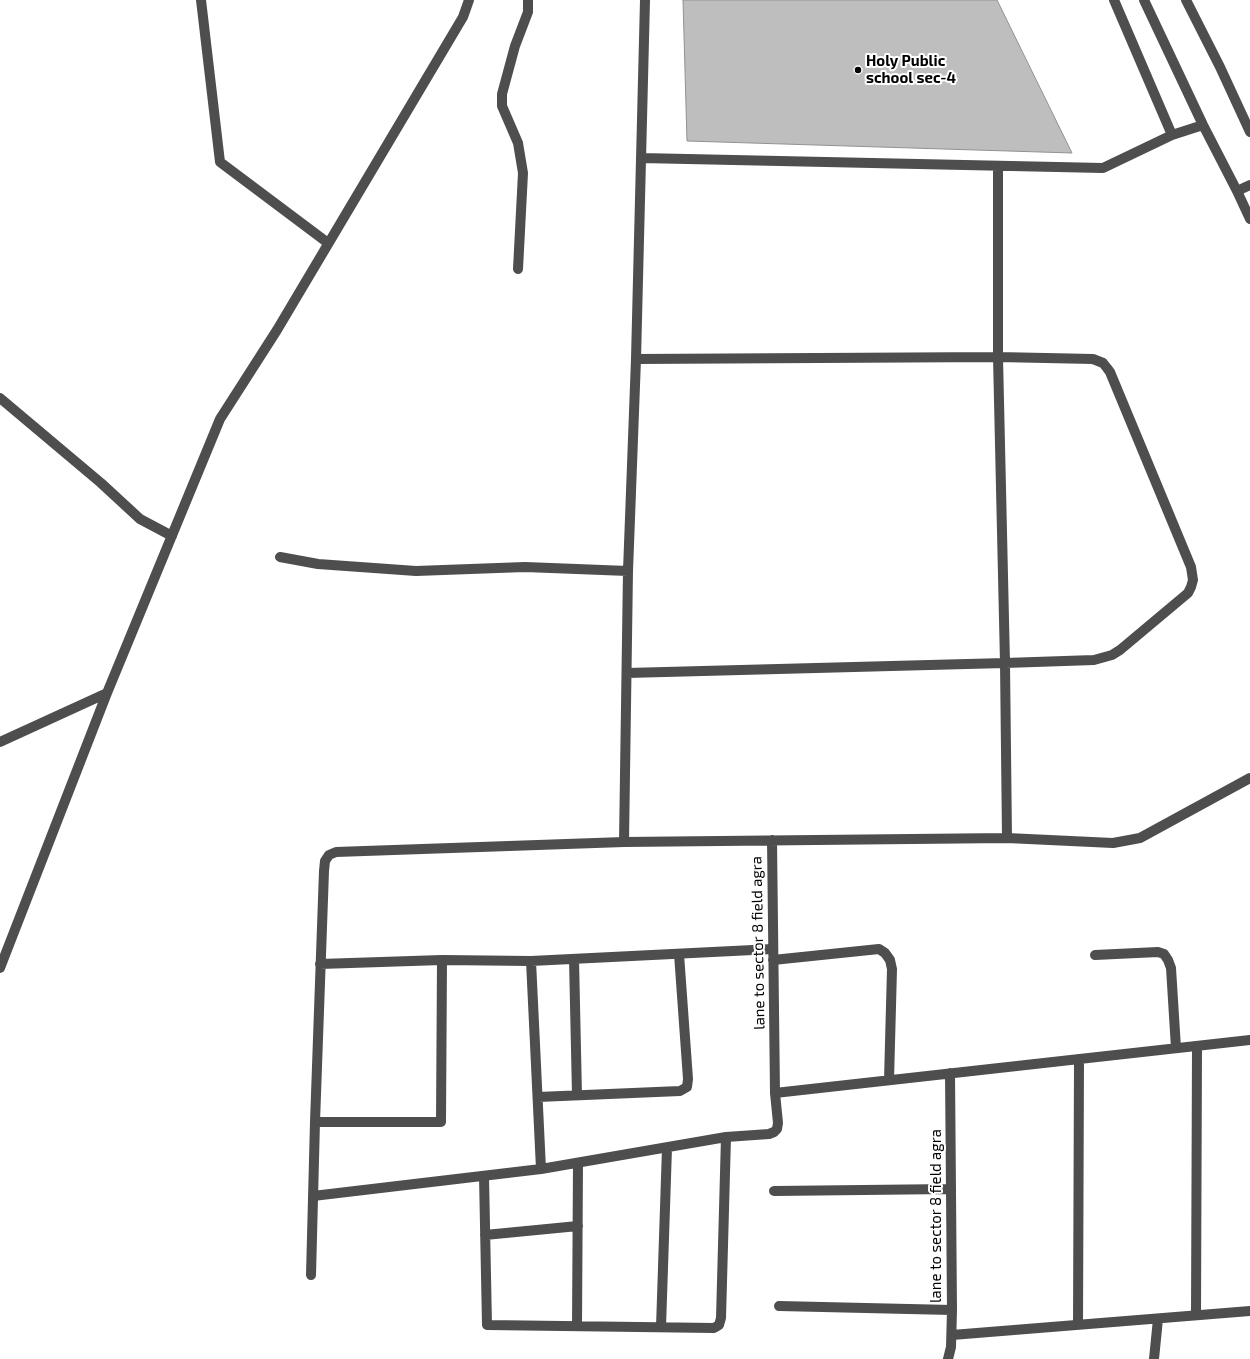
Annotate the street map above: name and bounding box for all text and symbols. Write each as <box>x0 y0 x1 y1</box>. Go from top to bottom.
place label: Holy Public school sec-4 <box>866 52 956 87</box>
marker: Holy Public school sec-4 <box>853 65 863 75</box>
street label: lane to sector 8 field agra <box>747 856 769 1030</box>
street label: lane to sector 8 field agra <box>927 1129 945 1303</box>

